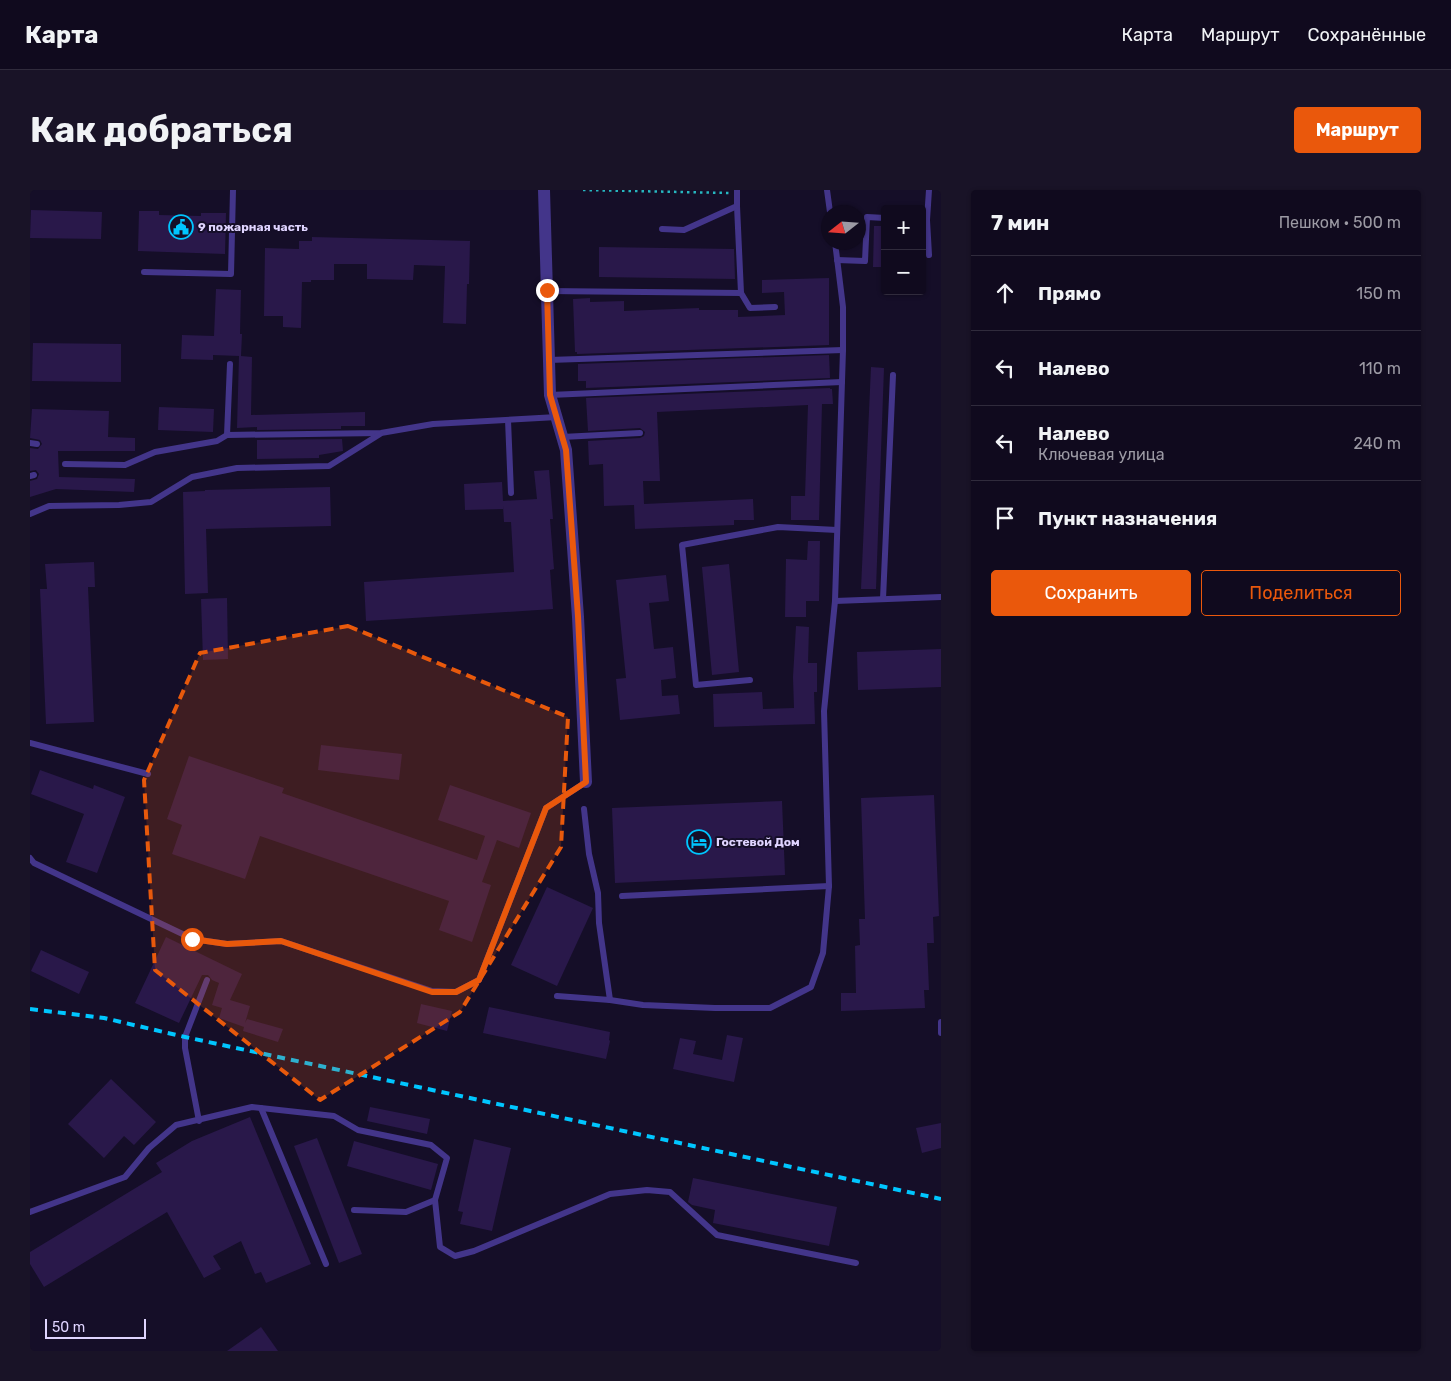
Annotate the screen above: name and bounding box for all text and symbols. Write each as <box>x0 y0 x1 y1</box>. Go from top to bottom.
text: Карта <box>25 21 98 49</box>
text: Карта <box>1122 24 1173 46</box>
text: Маршрут <box>1201 24 1280 46</box>
text: Сохранённые <box>1308 24 1426 46</box>
button: Маршрут <box>1294 107 1421 153</box>
text: Как добраться <box>30 109 293 151</box>
north arrow <box>821 205 866 250</box>
map controls <box>881 205 926 295</box>
button: + <box>881 205 926 250</box>
text: 7 мин <box>991 210 1050 235</box>
text: Пешком · 500 m <box>1279 213 1401 232</box>
public building icon: 9 пожарная часть <box>168 214 194 240</box>
place label: 9 пожарная часть <box>198 220 308 234</box>
button: − <box>881 250 926 295</box>
route end <box>536 279 559 302</box>
icon: ahead <box>991 279 1019 307</box>
text: Прямо <box>1038 282 1101 305</box>
text: 150 m <box>1356 284 1401 303</box>
icon: left <box>991 354 1019 382</box>
text: Налево <box>1038 357 1110 380</box>
text: 110 m <box>1359 359 1401 378</box>
text: Налево <box>1038 422 1110 445</box>
icon: left <box>991 429 1019 457</box>
text: 240 m <box>1354 434 1401 453</box>
text: Ключевая улица <box>1038 445 1164 464</box>
icon: arrive <box>991 504 1019 532</box>
text: Пункт назначения <box>1038 507 1217 530</box>
button: Сохранить <box>991 570 1191 616</box>
button: Поделиться <box>1201 570 1401 616</box>
hotel icon: Гостевой Дом <box>686 829 712 855</box>
place label: Гостевой Дом <box>716 835 800 849</box>
route start <box>181 928 204 951</box>
scale bar <box>45 1316 146 1339</box>
text: 50 m <box>52 1319 85 1336</box>

